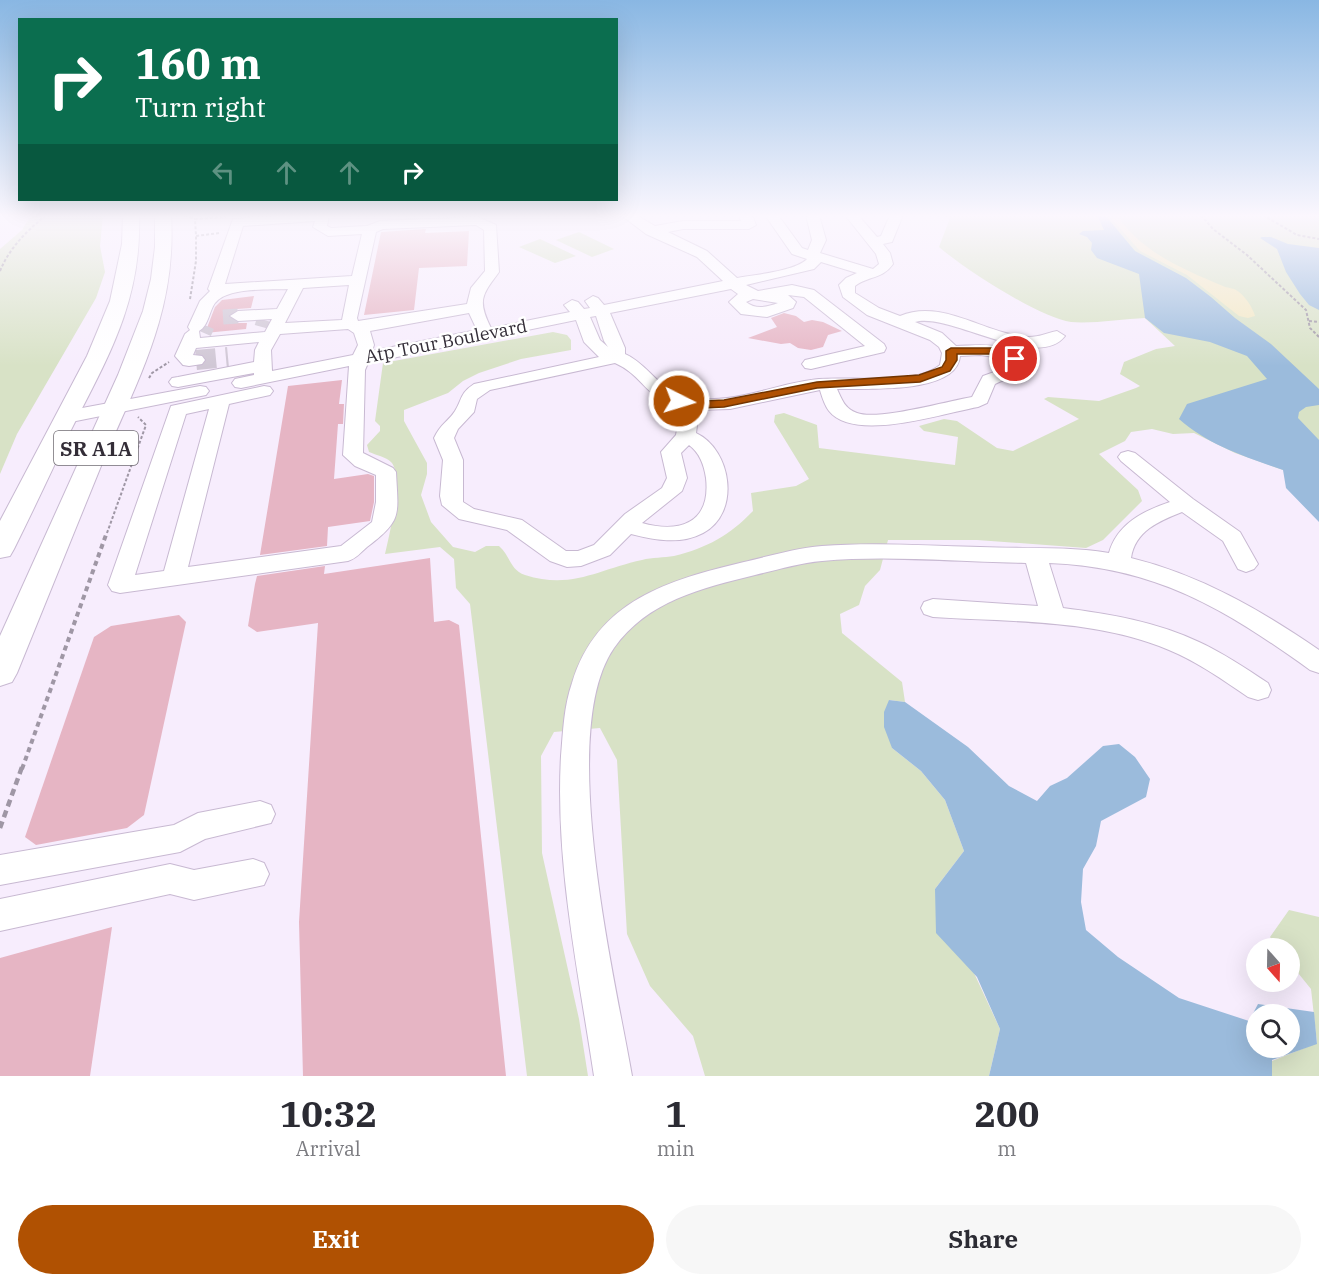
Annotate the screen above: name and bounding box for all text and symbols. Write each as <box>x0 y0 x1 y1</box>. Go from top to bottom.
text: 160 m <box>135 36 261 91</box>
icon: right <box>36 42 114 120</box>
text: Turn right <box>135 89 266 124</box>
icon: left <box>207 156 240 189</box>
icon: ahead <box>270 156 303 189</box>
icon: ahead <box>333 156 366 189</box>
icon: right <box>396 156 429 189</box>
street label: Atp Tour Boulevard <box>363 314 529 368</box>
pin <box>989 333 1040 384</box>
icon: arrive <box>998 342 1031 375</box>
position arrow <box>647 369 711 433</box>
road number: SR A1A <box>54 431 138 465</box>
north arrow <box>1246 938 1300 992</box>
map controls <box>1246 938 1300 1058</box>
button: search <box>1246 1004 1300 1058</box>
text: 10:32 <box>280 1090 377 1137</box>
text: 1 <box>665 1090 687 1137</box>
text: 200 <box>974 1090 1039 1137</box>
text: Arrival <box>296 1135 361 1162</box>
text: min <box>657 1135 695 1162</box>
text: m <box>997 1135 1016 1162</box>
button: Exit <box>18 1205 654 1274</box>
button: Share <box>666 1205 1301 1274</box>

